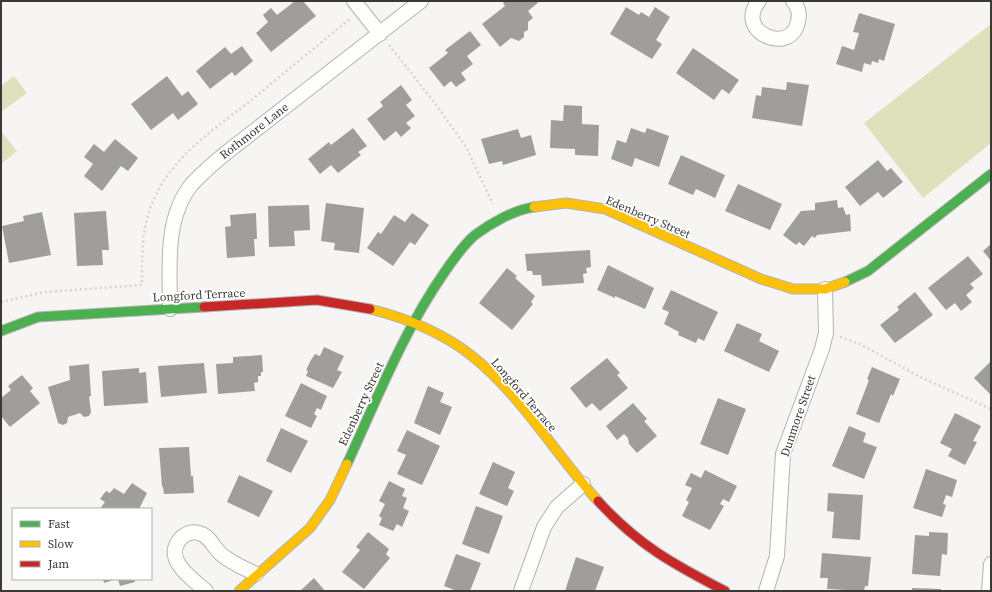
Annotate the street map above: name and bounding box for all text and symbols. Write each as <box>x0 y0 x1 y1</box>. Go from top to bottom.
street label: Rothmore Lane <box>216 99 292 163</box>
street label: Edenberry Street <box>603 192 693 242</box>
street label: Longford Terrace <box>152 285 246 305</box>
street label: Longford Terrace <box>488 355 560 435</box>
street label: Edenberry Street <box>335 359 387 448</box>
street label: Dunmore Street <box>777 373 819 459</box>
legend <box>12 508 152 580</box>
text: Fast <box>48 516 70 532</box>
text: Slow <box>48 536 74 552</box>
text: Jam <box>47 556 69 572</box>

